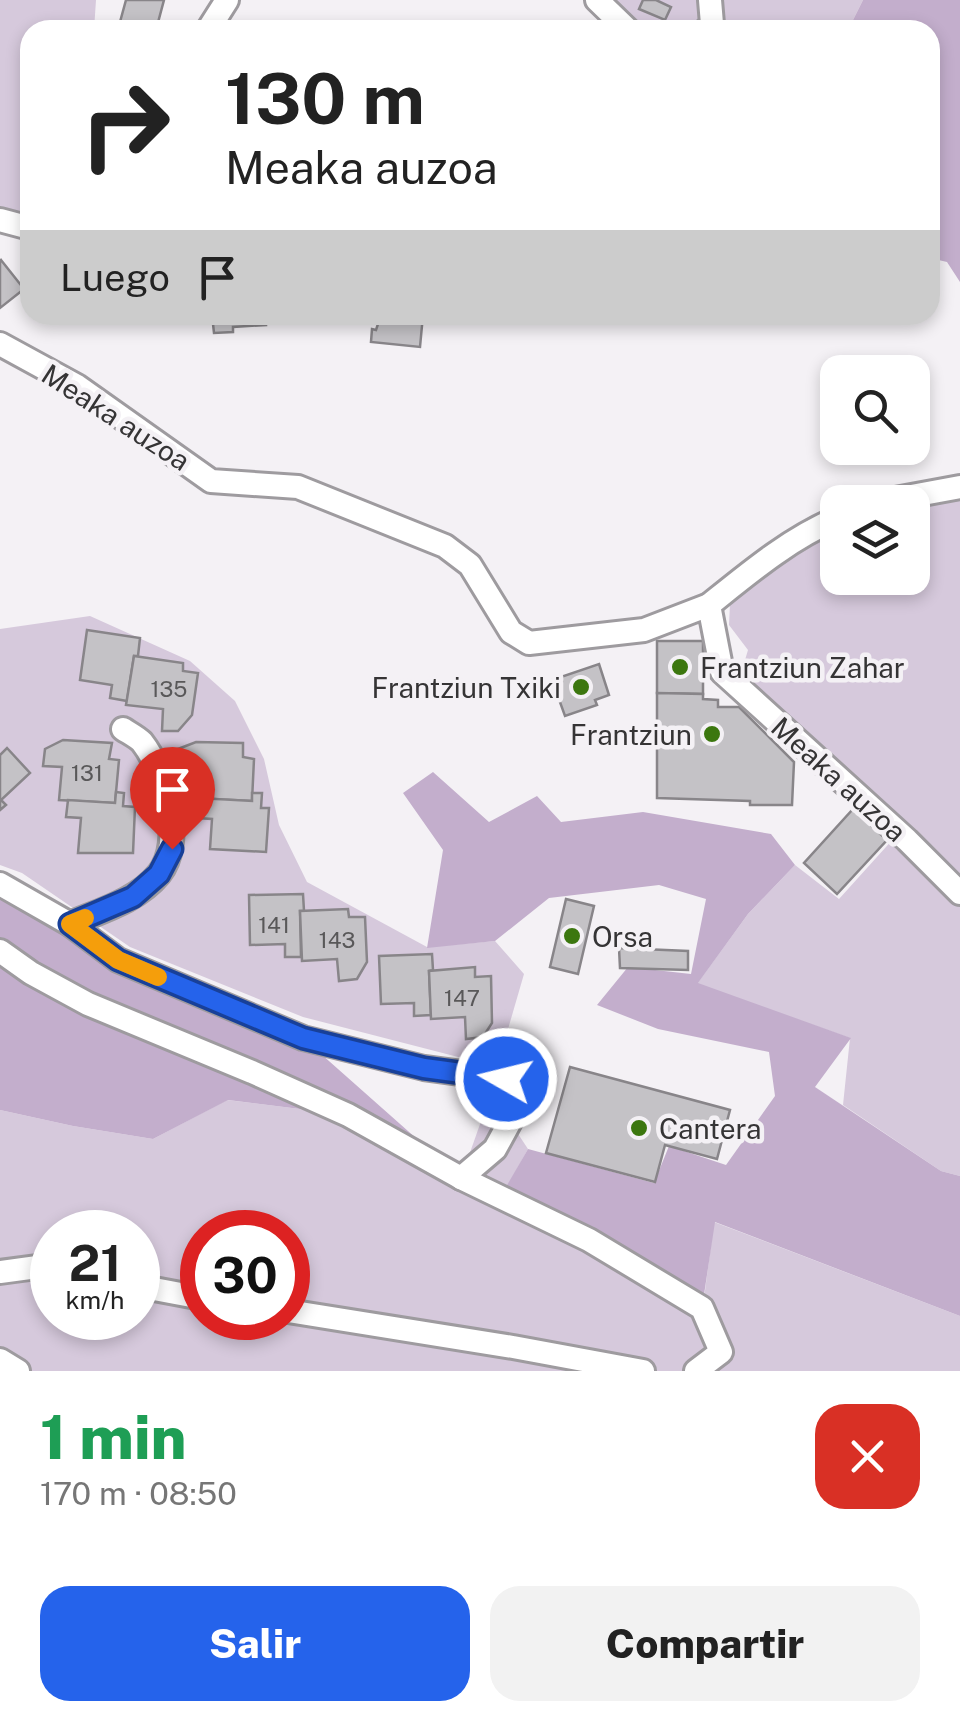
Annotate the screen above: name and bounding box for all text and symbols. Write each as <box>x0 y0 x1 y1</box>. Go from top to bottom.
text: 130 m <box>225 57 425 140</box>
icon: right <box>60 60 190 190</box>
text: Meaka auzoa <box>225 141 498 194</box>
icon: arrive <box>190 250 245 305</box>
text: Luego <box>60 255 170 300</box>
map controls <box>820 355 930 595</box>
button: search <box>820 355 930 465</box>
street label: Meaka auzoa <box>36 357 196 477</box>
button: layers <box>820 485 930 595</box>
place label: Frantziun Zahar <box>700 651 905 684</box>
marker: Frantziun Zahar <box>669 656 691 678</box>
place label: Frantziun Txiki <box>371 671 561 704</box>
house number: 135 <box>151 676 187 702</box>
marker: Frantziun Txiki <box>570 676 592 698</box>
street label: Meaka auzoa <box>765 710 913 848</box>
place label: Frantziun <box>570 718 692 751</box>
marker: Frantziun <box>701 723 723 745</box>
pin <box>130 747 215 850</box>
house number: 131 <box>71 760 103 786</box>
icon: arrive <box>145 762 200 817</box>
house number: 141 <box>258 912 290 938</box>
place label: Orsa <box>592 920 653 953</box>
marker: Orsa <box>561 925 583 947</box>
house number: 143 <box>319 927 355 953</box>
house number: 147 <box>444 985 480 1011</box>
position arrow <box>454 1027 558 1131</box>
place label: Cantera <box>659 1112 761 1145</box>
marker: Cantera <box>628 1117 650 1139</box>
speed limit sign: 30 <box>180 1210 310 1340</box>
text: 21 <box>68 1233 122 1292</box>
text: km/h <box>66 1285 124 1315</box>
text: 1 min <box>40 1402 187 1473</box>
button: close <box>815 1404 920 1509</box>
text: 170 m · 08:50 <box>40 1475 237 1512</box>
button: Salir <box>40 1586 470 1701</box>
button: Compartir <box>490 1586 920 1701</box>

